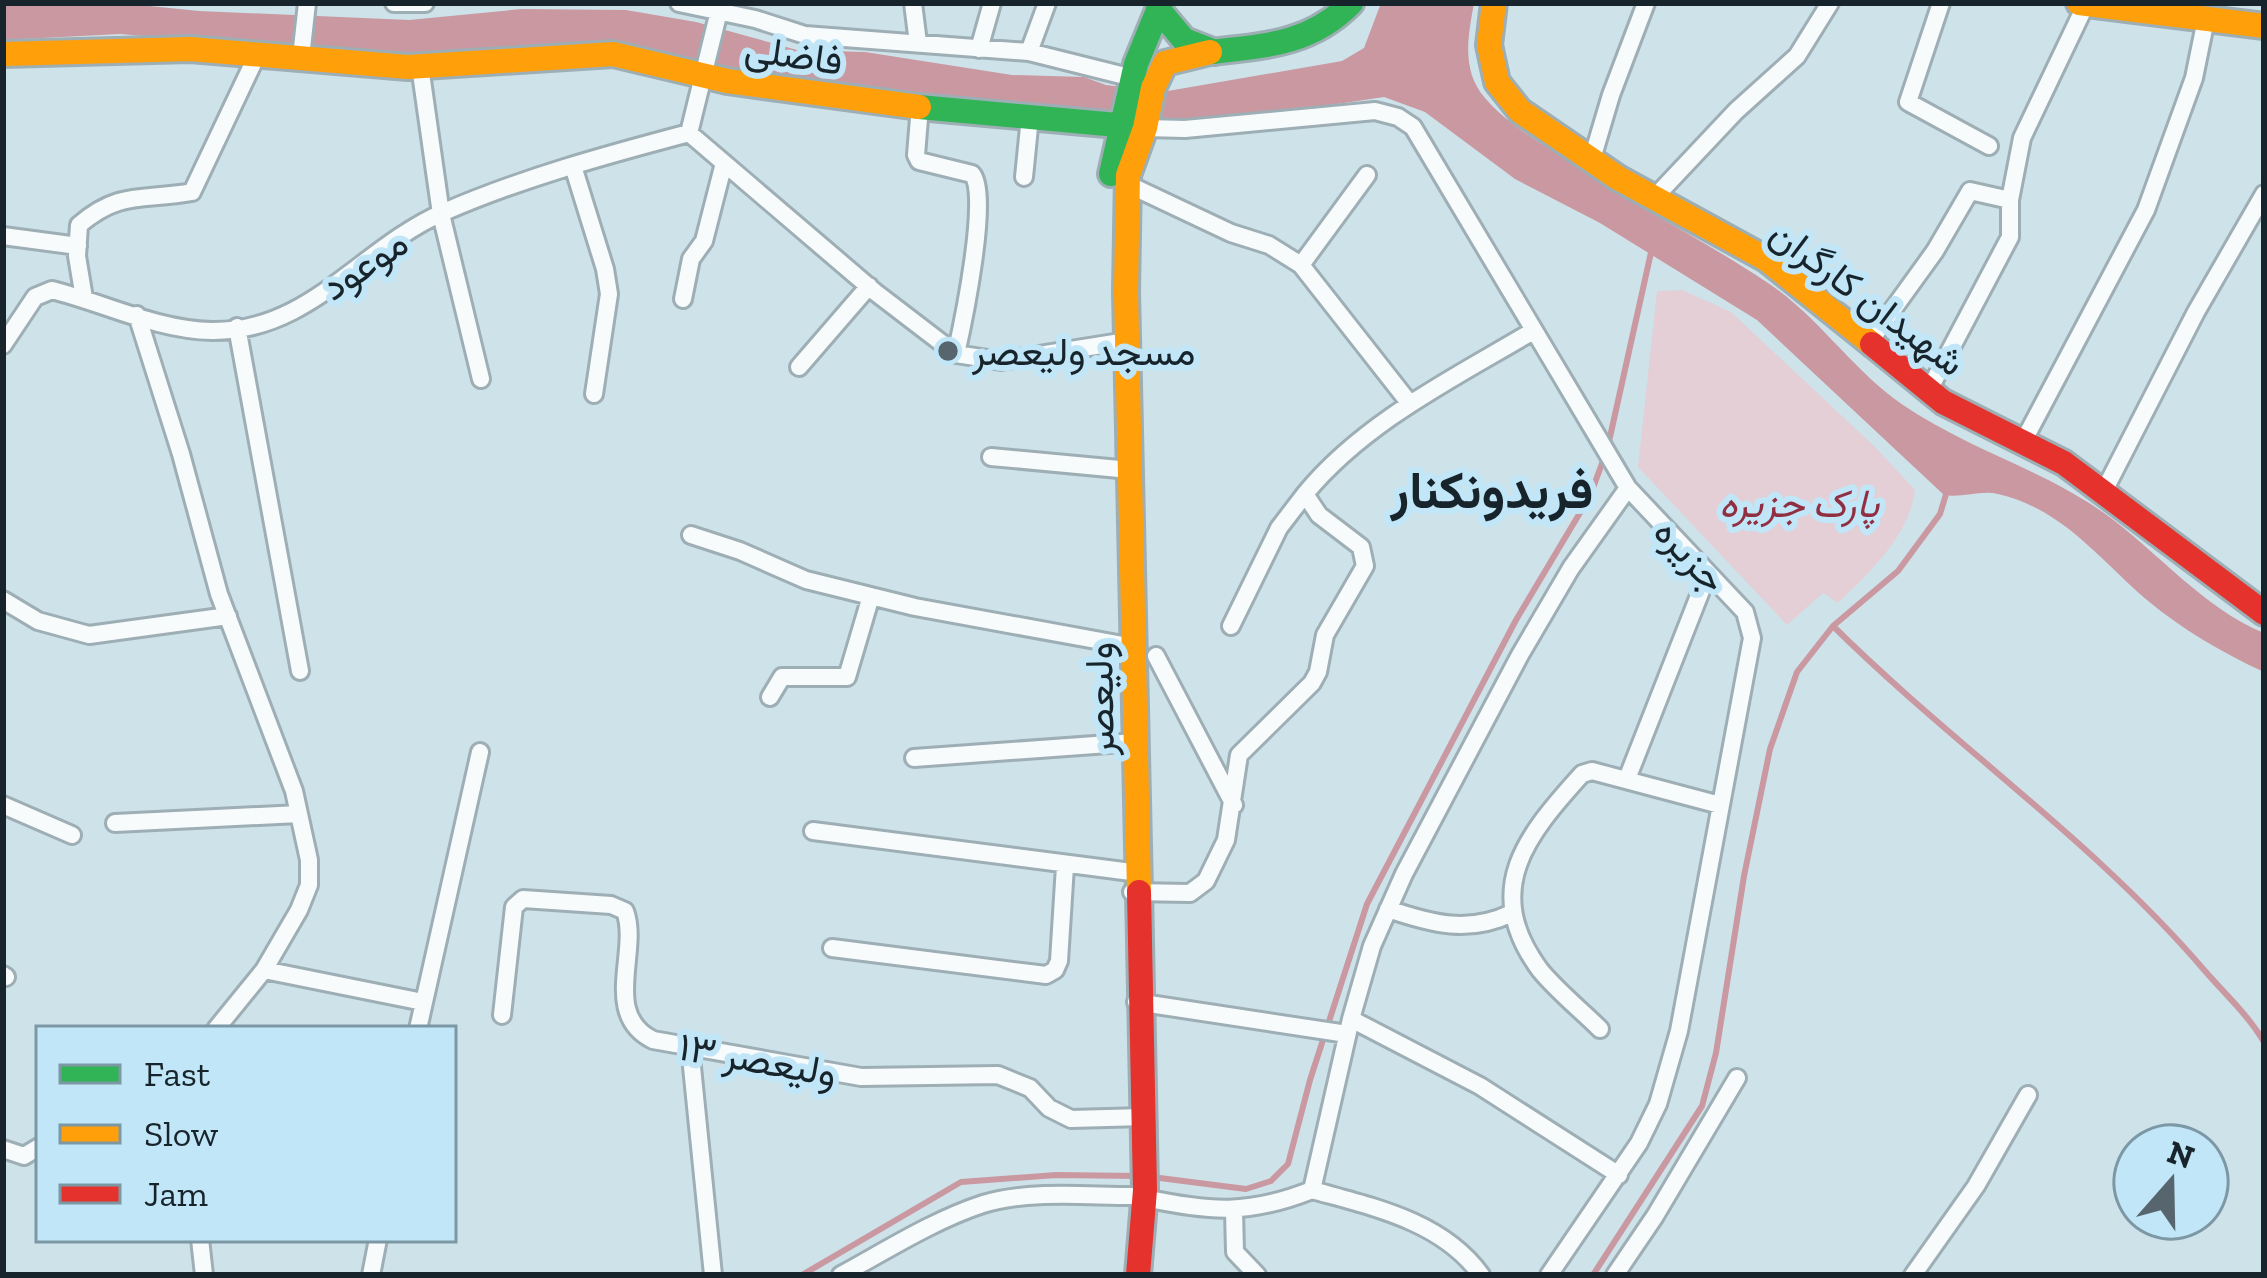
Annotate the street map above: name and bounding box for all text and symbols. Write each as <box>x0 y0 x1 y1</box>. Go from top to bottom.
street label: فاضلی <box>742 24 846 85</box>
street label: شهیدان کارگران <box>1760 209 1974 387</box>
street label: موعود <box>312 219 417 311</box>
place label: مسجد ولیعصر <box>971 328 1196 376</box>
marker: مسجد ولیعصر <box>935 338 961 364</box>
district label: فریدونکنار <box>1389 460 1593 522</box>
park label: پارک جزیره <box>1719 480 1880 530</box>
street label: جزیره <box>1644 508 1737 603</box>
street label: ولیعصر <box>1075 642 1125 757</box>
street label: ولیعصر ۱۳ <box>675 1023 841 1097</box>
legend <box>36 1026 456 1242</box>
text: Fast <box>144 1052 211 1095</box>
text: Slow <box>144 1112 219 1155</box>
north arrow <box>2111 1122 2231 1242</box>
text: N <box>2163 1132 2200 1177</box>
text: Jam <box>144 1172 208 1215</box>

